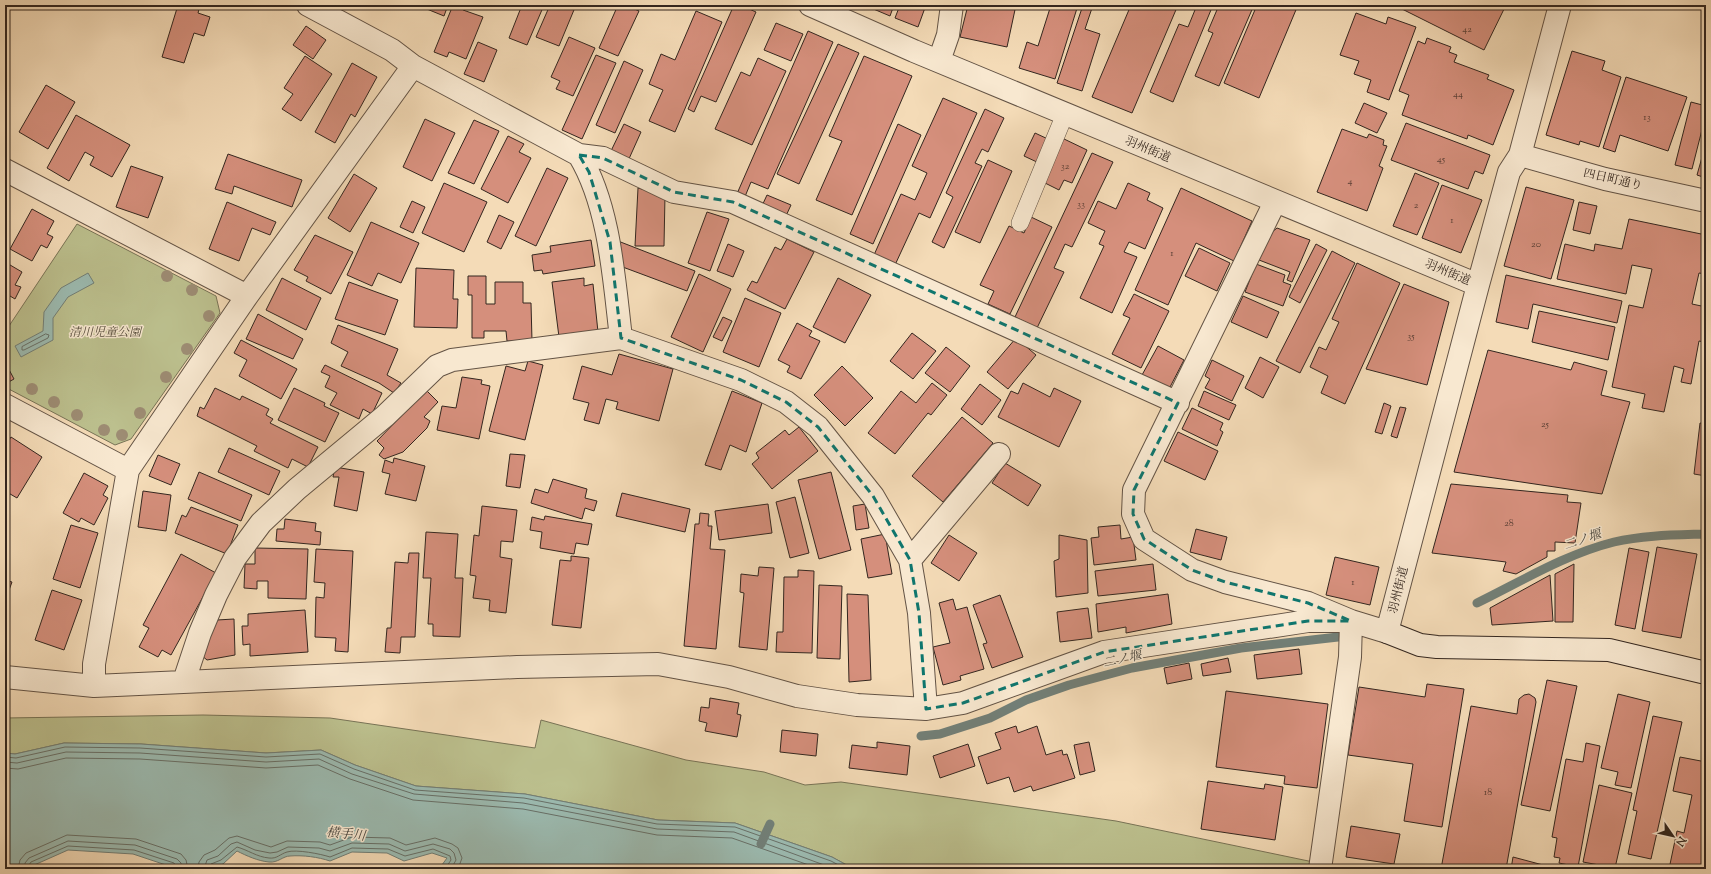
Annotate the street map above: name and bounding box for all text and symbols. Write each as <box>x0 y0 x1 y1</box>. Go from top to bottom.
house number: 42 <box>1462 22 1472 37</box>
house number: 44 <box>1453 87 1463 102</box>
house number: 13 <box>1643 110 1651 125</box>
street label: 羽州街道 <box>1122 132 1173 168</box>
house number: 45 <box>1437 152 1446 167</box>
house number: 32 <box>1061 159 1070 174</box>
street label: 四日町通り <box>1582 164 1644 195</box>
house number: 4 <box>1347 174 1353 189</box>
house number: 33 <box>1077 197 1085 212</box>
house number: 2 <box>1414 198 1419 213</box>
house number: 1 <box>1450 213 1454 228</box>
house number: 20 <box>1531 237 1541 252</box>
house number: 1 <box>1170 246 1174 261</box>
street label: 羽州街道 <box>1422 255 1473 291</box>
park label: 清川児童公園 <box>69 324 143 342</box>
house number: 35 <box>1407 329 1415 344</box>
house number: 25 <box>1541 417 1550 432</box>
house number: 28 <box>1504 516 1514 531</box>
water label: 二ノ堰 <box>1561 525 1606 556</box>
street label: 羽州街道 <box>1384 565 1414 616</box>
house number: 1 <box>1351 575 1355 590</box>
water label: 二ノ堰 <box>1101 646 1145 673</box>
house number: 18 <box>1484 785 1492 800</box>
north arrow <box>1653 816 1693 856</box>
water label: 横手川 <box>325 824 368 846</box>
text: N <box>1671 832 1690 849</box>

